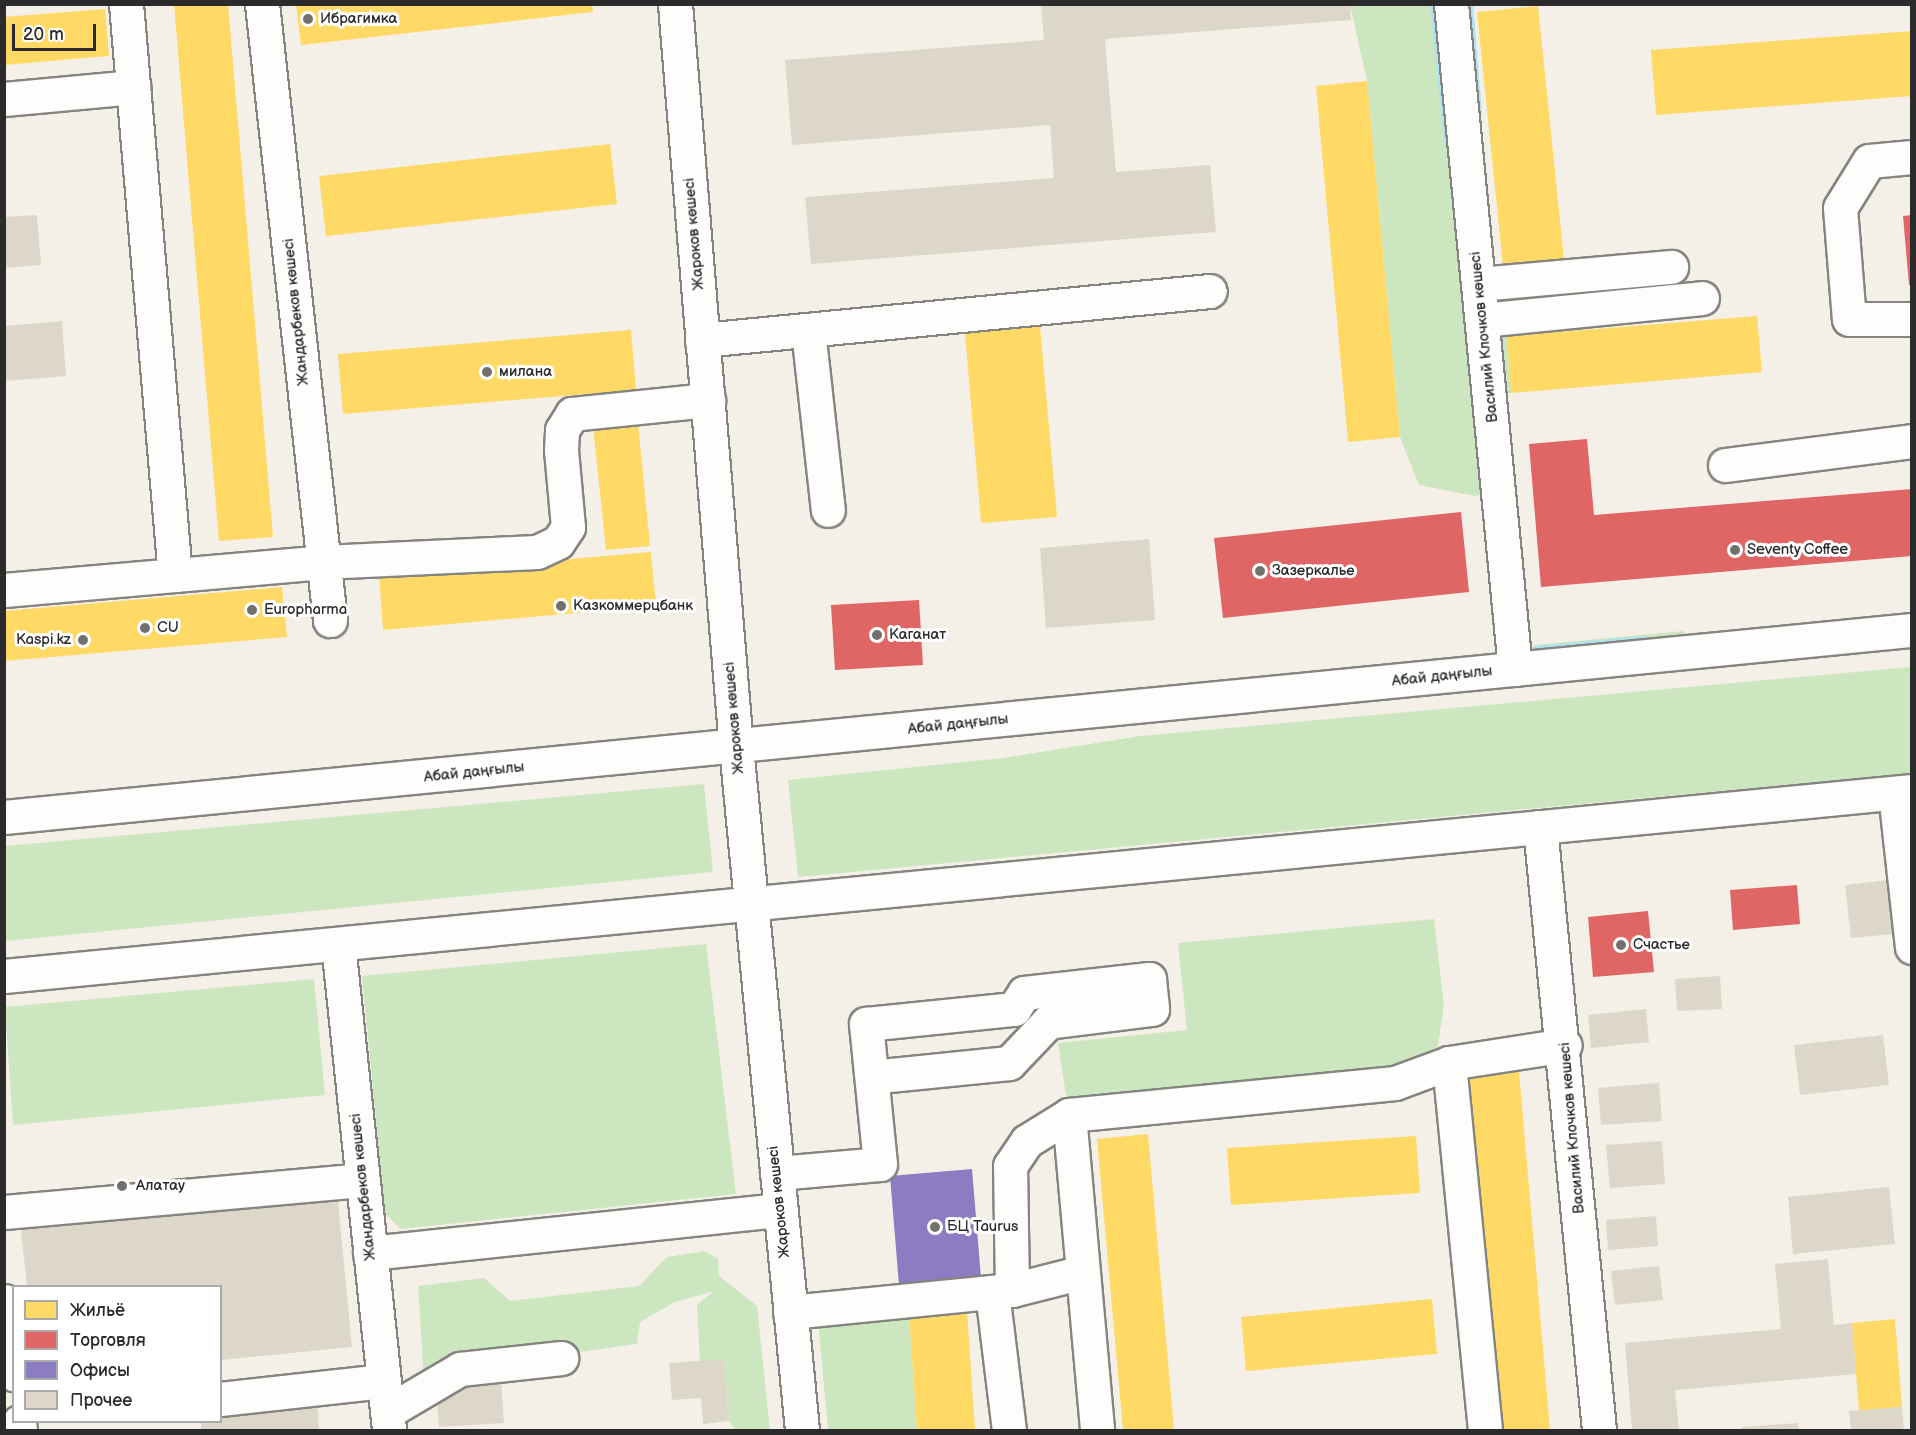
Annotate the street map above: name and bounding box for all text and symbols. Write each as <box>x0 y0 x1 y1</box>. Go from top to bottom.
place label: Ибрагимка <box>320 10 397 28</box>
scale bar <box>15 12 99 50</box>
marker: Ибрагимка <box>301 12 315 26</box>
text: 20 m <box>23 24 64 45</box>
street label: Жароков көшесі <box>680 177 708 291</box>
street label: Жандарбеков көшесі <box>279 237 313 387</box>
street label: Василий Клочков көшесі <box>1466 251 1502 423</box>
place label: милана <box>499 363 552 381</box>
marker: милана <box>480 365 494 379</box>
place label: Seventy Coffee <box>1747 541 1849 559</box>
marker: Seventy Coffee <box>1728 543 1742 557</box>
place label: Зазеркалье <box>1272 562 1355 580</box>
marker: Зазеркалье <box>1253 564 1267 578</box>
place label: Казкоммерцбанк <box>573 597 693 615</box>
marker: Казкоммерцбанк <box>554 599 568 613</box>
place label: Europharma <box>264 601 347 619</box>
marker: Europharma <box>245 603 259 617</box>
place label: CU <box>157 619 179 637</box>
marker: CU <box>138 621 152 635</box>
place label: Каганат <box>889 626 946 644</box>
marker: Каганат <box>870 628 884 642</box>
place label: Kaspi.kz <box>16 631 71 649</box>
marker: Kaspi.kz <box>76 633 90 647</box>
street label: Жароков көшесі <box>720 661 748 775</box>
street label: Абай даңғылы <box>1391 662 1493 690</box>
street label: Абай даңғылы <box>907 710 1009 738</box>
street label: Абай даңғылы <box>423 758 525 786</box>
place label: Счастье <box>1633 936 1690 954</box>
marker: Счастье <box>1614 938 1628 952</box>
street label: Василий Клочков көшесі <box>1556 1042 1588 1214</box>
street label: Жандарбеков көшесі <box>346 1112 380 1262</box>
street label: Жароков көшесі <box>764 1145 794 1259</box>
marker: Алатау <box>113 1177 131 1195</box>
place label: Алатау <box>136 1177 185 1195</box>
place label: БЦ Taurus <box>947 1218 1018 1236</box>
marker: БЦ Taurus <box>928 1220 942 1234</box>
legend <box>12 1285 222 1423</box>
text: Жильё <box>70 1300 125 1321</box>
text: Торговля <box>70 1330 146 1351</box>
text: Офисы <box>70 1360 130 1381</box>
text: Прочее <box>70 1390 132 1411</box>

